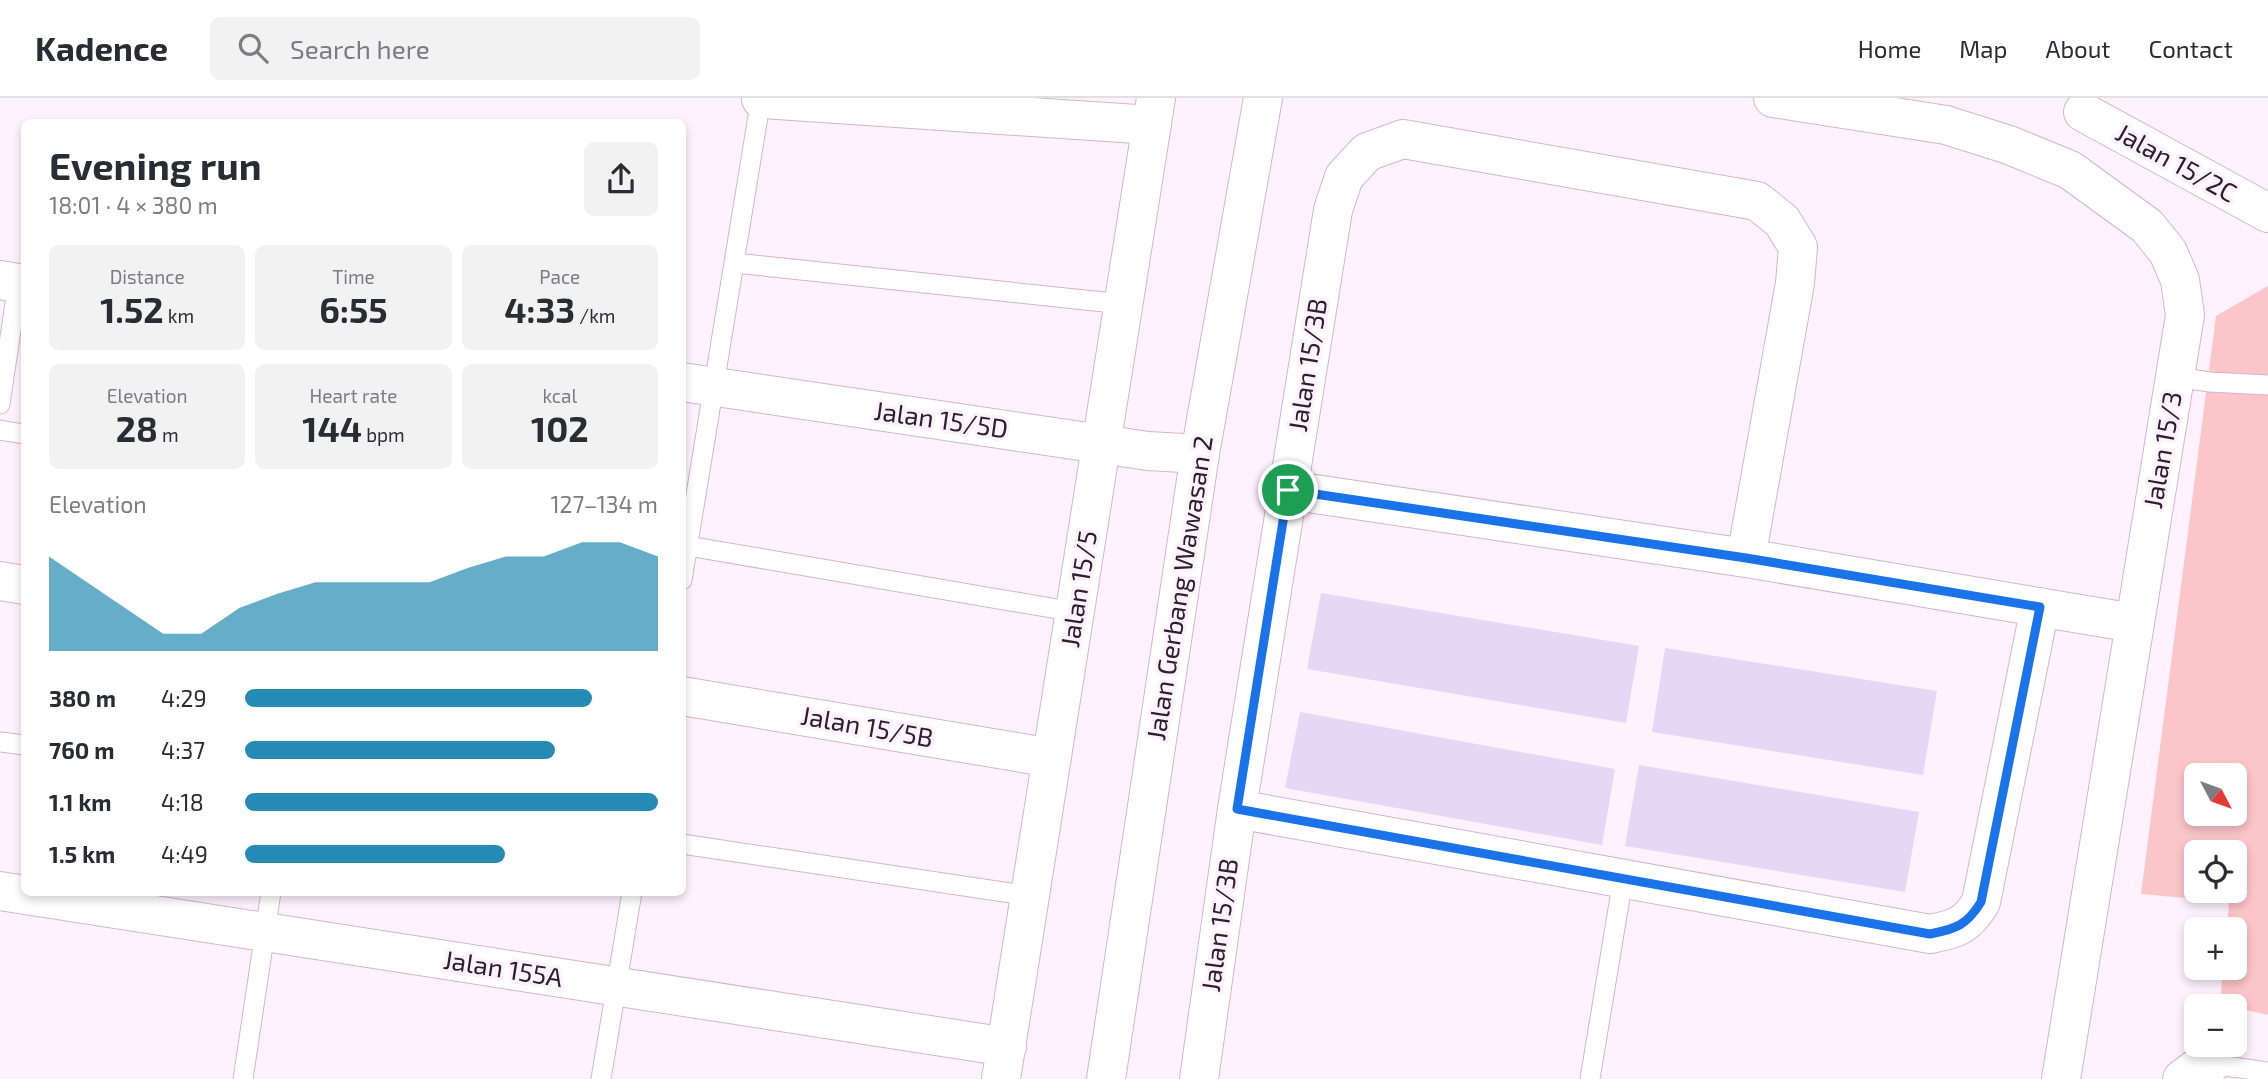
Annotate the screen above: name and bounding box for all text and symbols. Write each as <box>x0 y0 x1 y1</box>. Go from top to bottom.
search box <box>210 17 700 80</box>
text: Kadence <box>35 28 168 68</box>
icon: search <box>234 29 272 67</box>
text: Search here <box>290 33 430 64</box>
text: Home <box>1858 34 1921 63</box>
text: Map <box>1959 34 2007 63</box>
text: About <box>2045 34 2111 63</box>
text: Contact <box>2149 34 2233 63</box>
street label: Jalan 15/2C <box>2111 116 2242 208</box>
text: Evening run <box>49 142 262 188</box>
button: share <box>584 142 658 216</box>
text: 18:01 · 4 × 380 m <box>49 191 218 219</box>
text: Distance <box>110 265 185 288</box>
text: Time <box>332 265 375 288</box>
text: Pace <box>539 265 580 288</box>
text: 1.52 <box>100 288 164 330</box>
text: 6:55 <box>319 288 388 330</box>
text: 4:33 <box>504 288 575 330</box>
street label: Jalan 15/3B <box>1281 296 1332 434</box>
text: km <box>164 304 194 327</box>
text: /km <box>575 304 616 327</box>
text: Elevation <box>107 384 187 407</box>
text: Heart rate <box>310 384 397 407</box>
text: kcal <box>542 384 577 407</box>
street label: Jalan 15/3 <box>2136 389 2187 511</box>
street label: Jalan 15/5D <box>872 394 1010 443</box>
text: 28 <box>116 407 158 449</box>
text: 144 <box>302 407 362 449</box>
text: 102 <box>531 407 589 449</box>
text: m <box>158 423 179 446</box>
text: bpm <box>362 423 405 446</box>
street label: Jalan Gerbang Wawasan 2 <box>1139 433 1218 742</box>
pin <box>1258 460 1318 520</box>
icon: arrive <box>1269 471 1307 509</box>
text: Elevation <box>49 490 147 518</box>
text: 127–134 m <box>550 490 658 518</box>
street label: Jalan 15/5 <box>1053 528 1102 649</box>
text: 380 m <box>49 684 116 712</box>
text: 4:29 <box>161 684 207 712</box>
street label: Jalan 15/5B <box>799 699 936 752</box>
text: 760 m <box>49 736 114 764</box>
text: 4:37 <box>161 736 205 764</box>
north arrow <box>2184 763 2247 826</box>
map controls <box>2184 763 2247 1057</box>
text: 1.1 km <box>49 788 112 816</box>
text: 4:18 <box>161 788 204 816</box>
text: 1.5 km <box>49 840 115 868</box>
text: 4:49 <box>161 840 208 868</box>
button: locate <box>2184 840 2247 903</box>
street label: Jalan 15/3B <box>1194 856 1243 993</box>
button: + <box>2184 917 2247 980</box>
street label: Jalan 155A <box>441 943 565 992</box>
button: − <box>2184 994 2247 1057</box>

